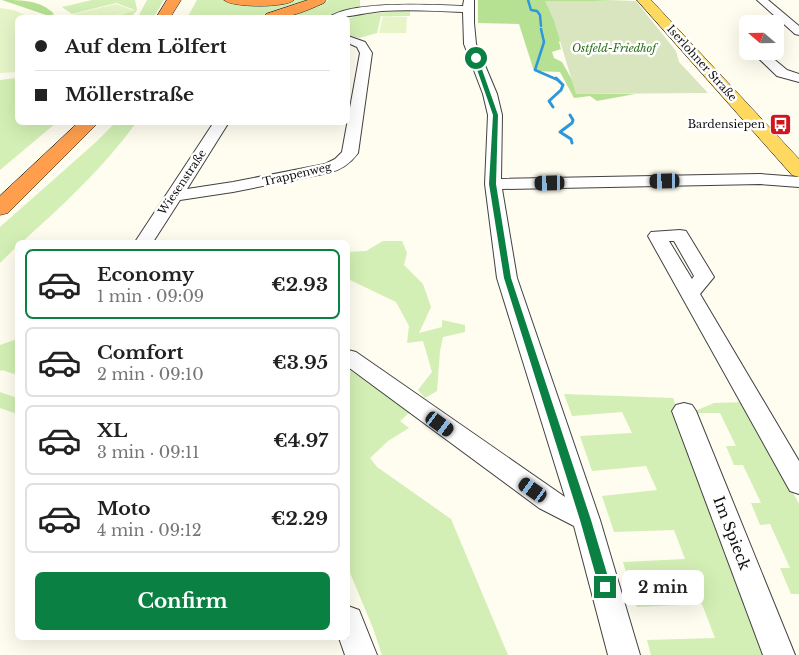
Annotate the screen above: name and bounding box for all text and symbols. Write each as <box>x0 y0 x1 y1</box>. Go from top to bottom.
north arrow <box>739 15 784 60</box>
map controls <box>739 15 784 60</box>
street label: Iserlohner Straße <box>664 22 740 104</box>
text: Auf dem Lölfert <box>65 35 227 58</box>
park label: Ostfeld-Friedhof <box>572 41 658 55</box>
route start <box>465 47 487 69</box>
text: Möllerstraße <box>65 83 194 106</box>
bus stop icon: Bardensiepen <box>769 112 793 136</box>
place label: Bardensiepen <box>688 117 765 131</box>
street label: Wiesenstraße <box>154 147 209 218</box>
street label: Trappenweg <box>261 159 333 189</box>
car <box>649 173 680 189</box>
car <box>534 175 565 191</box>
icon: car <box>37 262 82 307</box>
text: Economy <box>97 263 194 286</box>
text: €2.93 <box>271 273 328 296</box>
text: 1 min · 09:09 <box>97 286 204 306</box>
icon: car <box>37 340 82 385</box>
text: Comfort <box>97 341 184 364</box>
text: €3.95 <box>272 351 328 374</box>
text: 2 min · 09:10 <box>97 364 204 384</box>
car <box>423 409 456 439</box>
icon: car <box>37 418 82 463</box>
text: XL <box>97 419 127 442</box>
text: €4.97 <box>273 429 328 452</box>
text: 3 min · 09:11 <box>97 442 199 462</box>
car <box>516 475 549 505</box>
street label: Im Spieck <box>709 493 755 573</box>
icon: car <box>37 496 82 541</box>
text: Moto <box>97 497 151 520</box>
text: €2.29 <box>271 507 328 530</box>
text: 4 min · 09:12 <box>97 520 202 540</box>
callout: 2 min <box>622 570 705 604</box>
button: Confirm <box>35 572 330 630</box>
route end <box>594 576 616 598</box>
text: 2 min <box>638 577 688 597</box>

